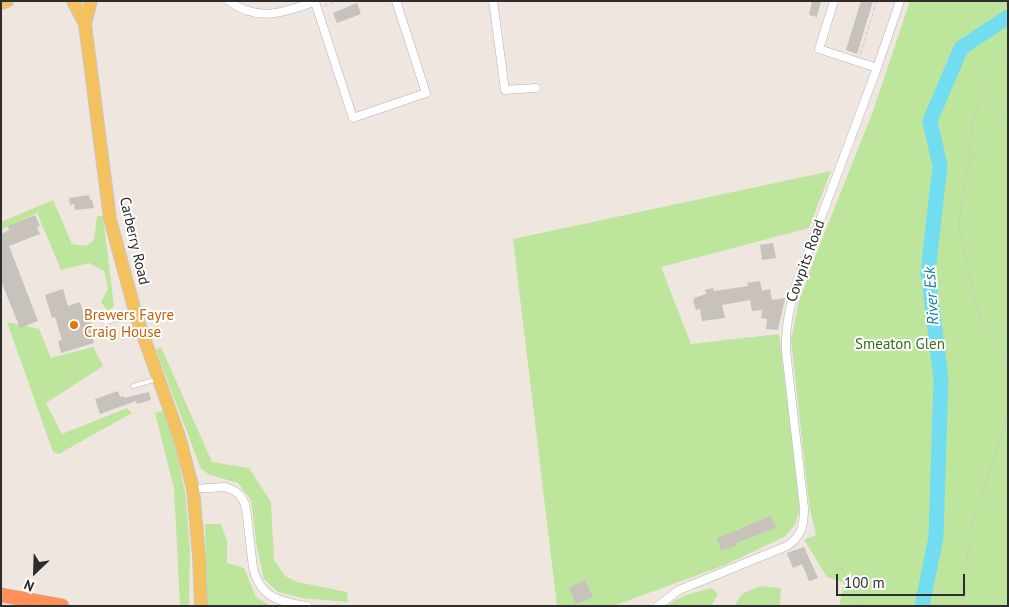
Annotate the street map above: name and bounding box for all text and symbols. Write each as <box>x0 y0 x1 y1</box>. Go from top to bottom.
street label: Carberry Road <box>115 195 153 287</box>
street label: Cowpits Road <box>783 217 829 305</box>
water label: River Esk <box>920 266 944 326</box>
place label: Brewers Fayre Craig House <box>84 307 174 342</box>
marker: Brewers Fayre Craig House <box>68 319 80 331</box>
park label: Smeaton Glen <box>855 336 945 354</box>
north arrow <box>10 547 60 597</box>
scale bar <box>839 564 968 596</box>
text: 100 m <box>844 573 885 592</box>
text: N <box>21 576 37 596</box>

